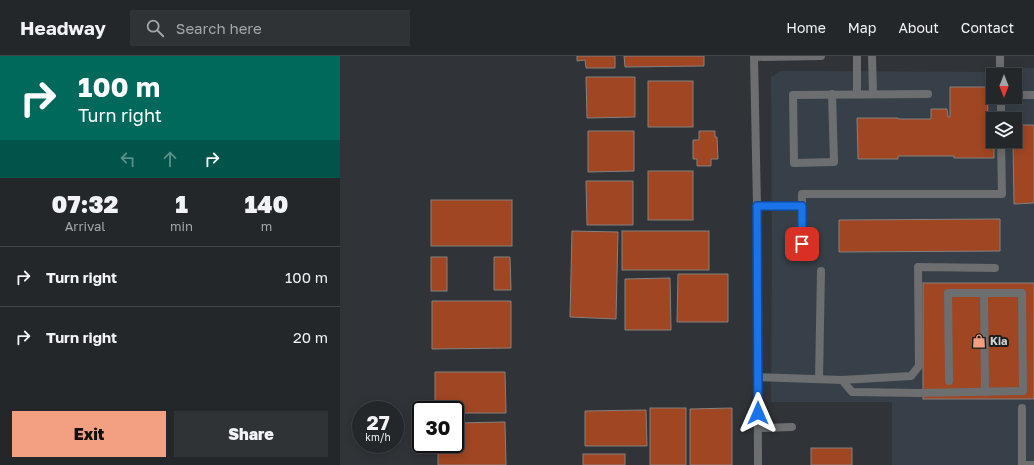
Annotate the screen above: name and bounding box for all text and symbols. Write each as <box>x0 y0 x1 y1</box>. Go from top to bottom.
search box <box>130 10 410 46</box>
text: Headway <box>20 16 106 39</box>
icon: search <box>144 17 166 39</box>
text: Search here <box>176 19 262 37</box>
text: Home <box>786 19 826 36</box>
text: Map <box>848 19 876 36</box>
text: About <box>898 19 939 36</box>
text: Contact <box>961 19 1014 36</box>
north arrow <box>986 68 1022 104</box>
map controls <box>986 68 1022 148</box>
text: 100 m <box>78 70 160 103</box>
icon: right <box>12 72 64 124</box>
text: Turn right <box>78 104 162 126</box>
button: layers <box>986 112 1022 148</box>
icon: left <box>117 148 139 170</box>
icon: ahead <box>159 148 181 170</box>
icon: right <box>201 148 223 170</box>
text: 07:32 <box>52 189 118 218</box>
text: 1 <box>175 189 188 218</box>
text: 140 <box>245 189 288 218</box>
text: Arrival <box>65 218 105 234</box>
text: min <box>170 218 193 234</box>
text: m <box>261 218 272 234</box>
pin <box>785 227 819 261</box>
icon: arrive <box>791 233 813 255</box>
icon: right <box>12 266 34 288</box>
text: Turn right <box>46 268 117 286</box>
text: 100 m <box>285 268 328 286</box>
icon: right <box>12 326 34 348</box>
text: Turn right <box>46 328 117 346</box>
text: 20 m <box>293 328 328 346</box>
shop icon: Kia <box>971 333 987 349</box>
place label: Kia <box>990 334 1007 347</box>
position arrow <box>737 392 779 434</box>
speed limit sign: 30 <box>412 401 464 453</box>
text: 27 <box>366 410 390 434</box>
button: Exit <box>12 411 166 457</box>
button: Share <box>174 411 328 457</box>
text: km/h <box>365 431 391 443</box>

